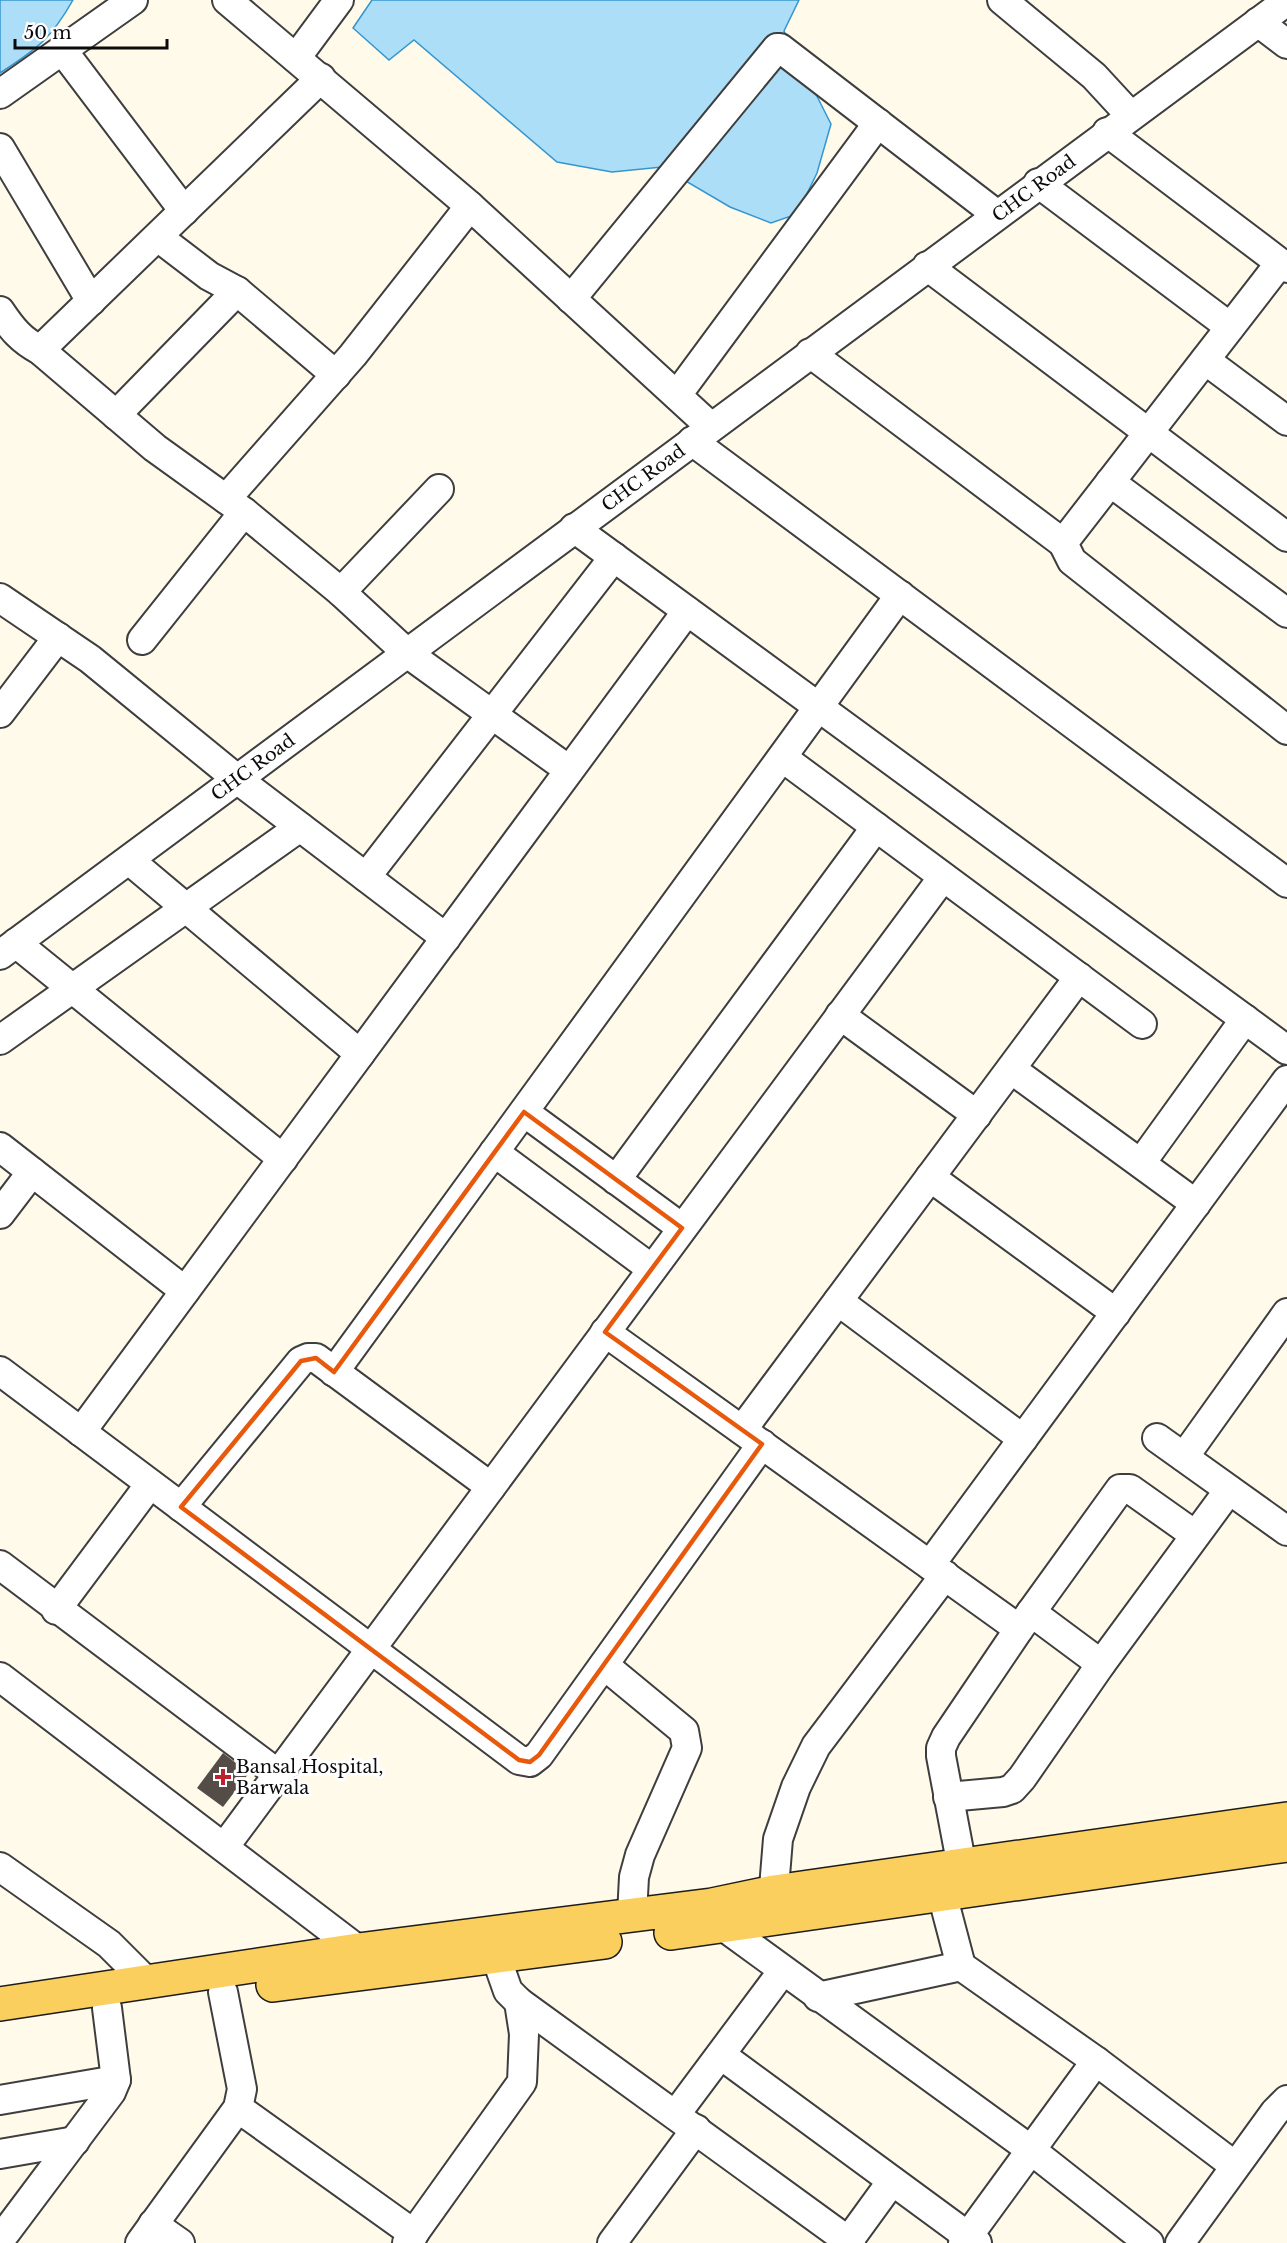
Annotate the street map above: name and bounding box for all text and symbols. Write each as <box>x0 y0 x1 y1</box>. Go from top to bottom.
scale bar <box>15 12 166 50</box>
text: 50 m <box>24 22 72 44</box>
street label: CHC Road <box>988 150 1080 227</box>
street label: CHC Road <box>597 440 690 516</box>
street label: CHC Road <box>207 729 299 806</box>
place label: Bansal Hospital, Barwala <box>236 1756 383 1799</box>
marker: Bansal Hospital, Barwala <box>214 1768 232 1786</box>

